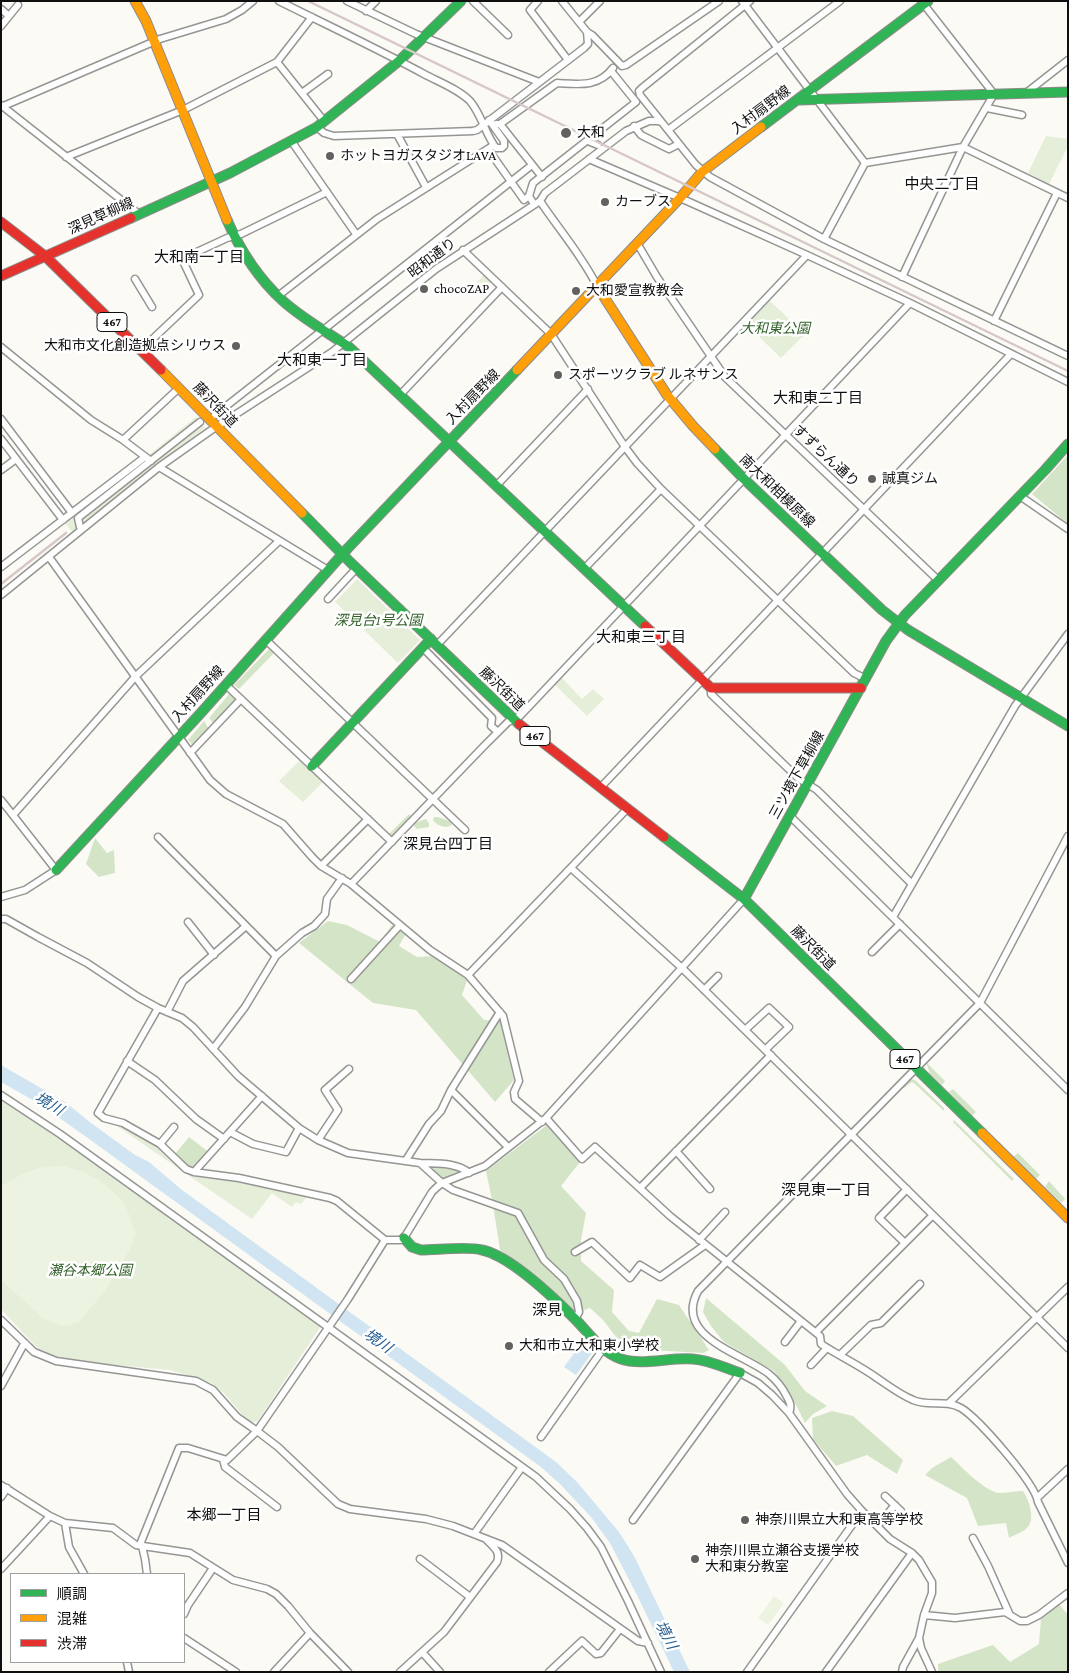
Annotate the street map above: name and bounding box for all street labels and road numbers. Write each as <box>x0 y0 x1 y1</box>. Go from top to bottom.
street label: 入村扇野線 <box>728 82 794 138</box>
street label: 深見草柳線 <box>66 194 136 238</box>
street label: 昭和通り <box>405 234 459 282</box>
road number: 467 <box>97 313 127 332</box>
street label: 入村扇野線 <box>443 366 503 428</box>
street label: 藤沢街道 <box>190 379 240 431</box>
street label: すずらん通り <box>790 421 862 491</box>
street label: 南大和相模原線 <box>736 451 818 531</box>
street label: 入村扇野線 <box>168 662 228 726</box>
street label: 藤沢街道 <box>476 664 528 714</box>
road number: 467 <box>520 726 550 746</box>
street label: 三ツ境下草柳線 <box>766 728 828 822</box>
street label: 藤沢街道 <box>787 922 839 974</box>
road number: 467 <box>890 1050 920 1068</box>

